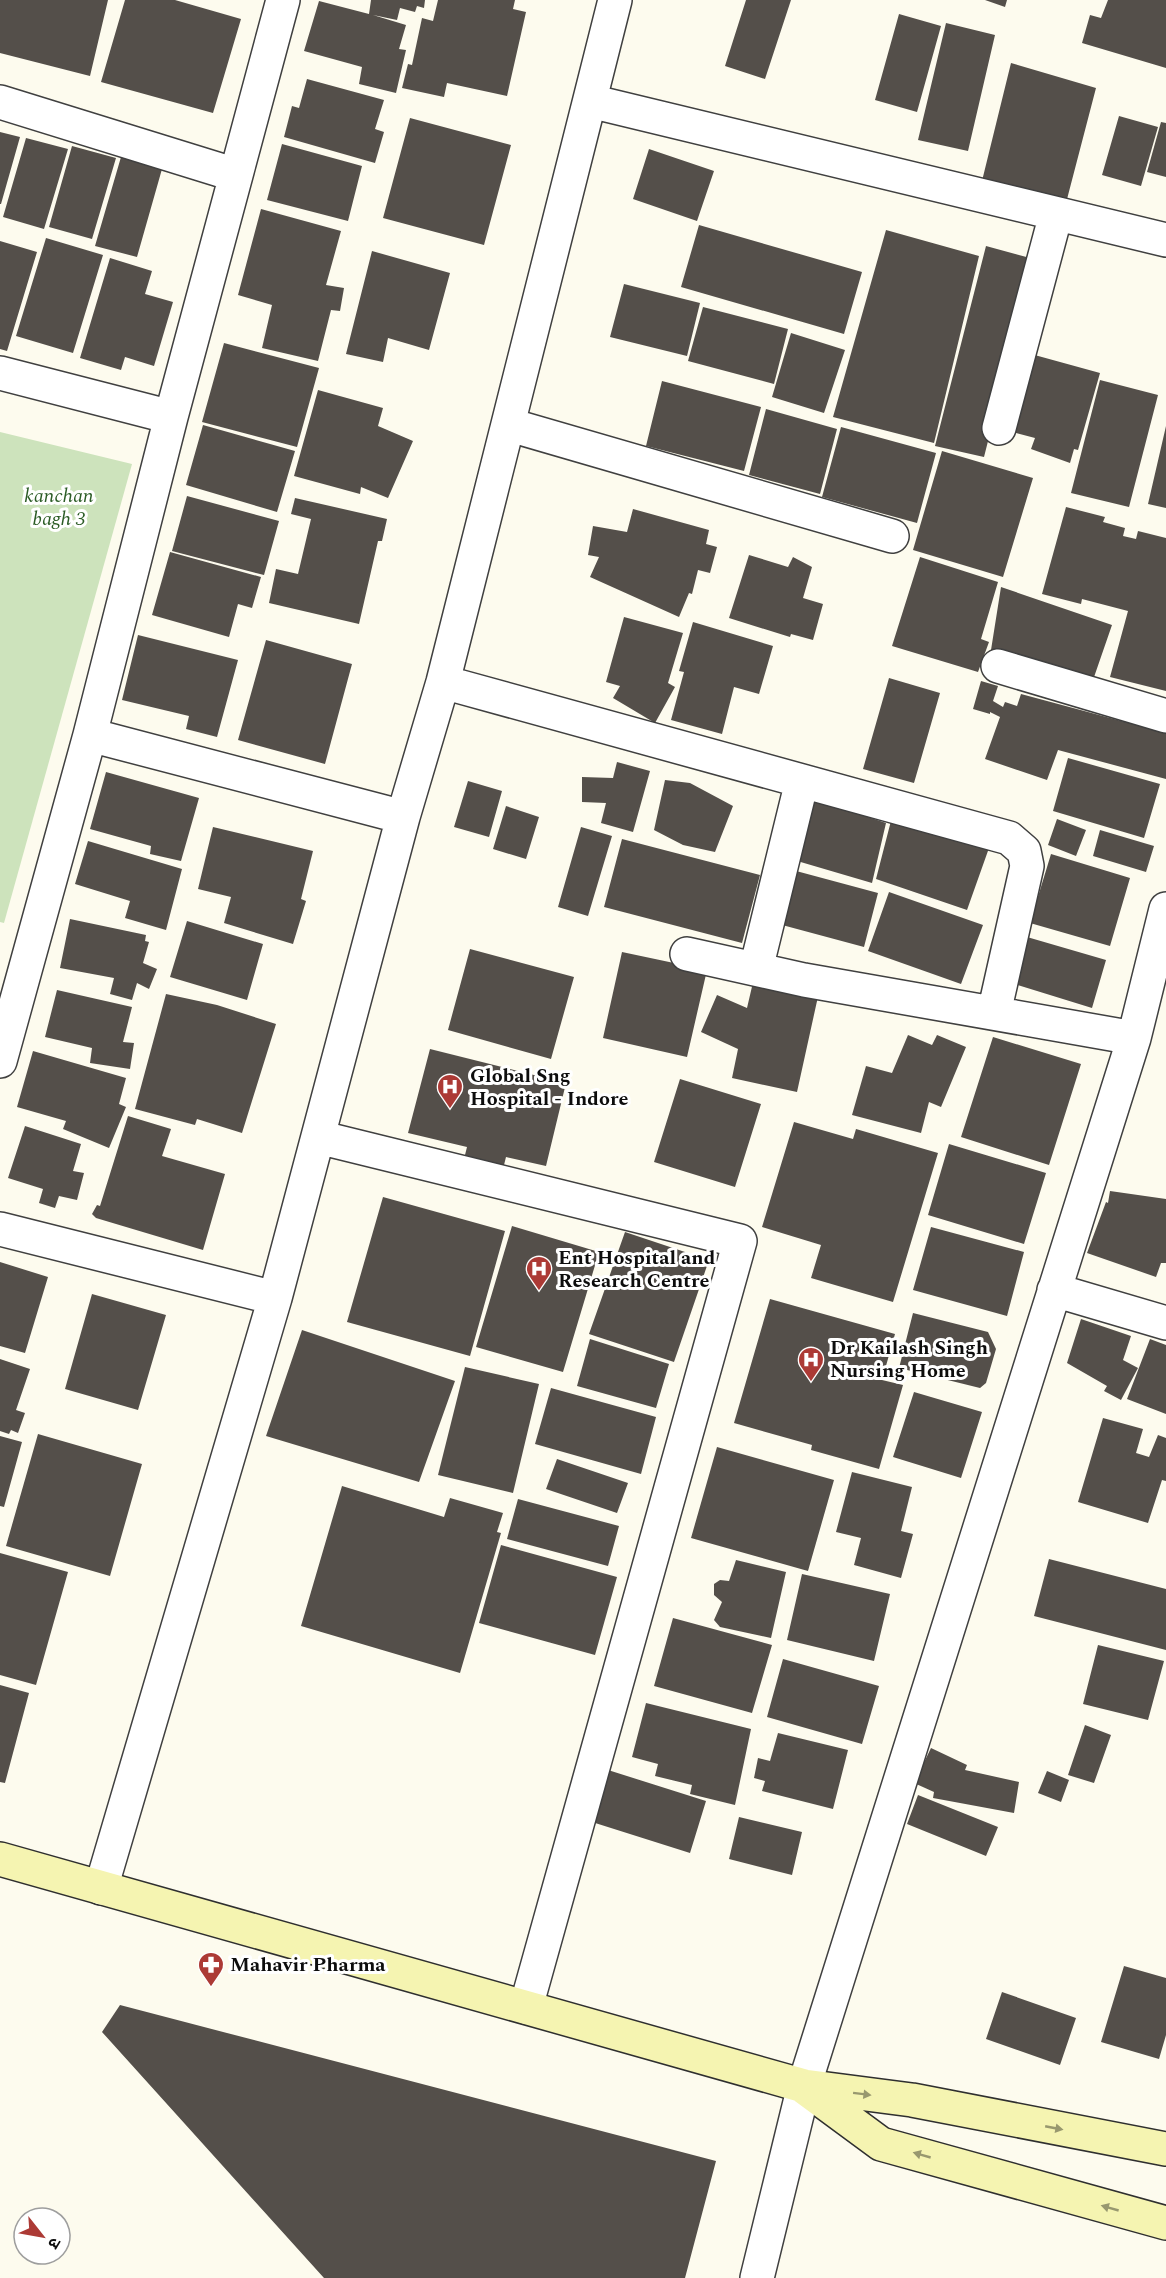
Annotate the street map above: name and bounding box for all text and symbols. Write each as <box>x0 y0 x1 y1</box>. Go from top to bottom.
park label: kanchan bagh 3 <box>24 481 94 534</box>
place label: Global Sng Hospital - Indore <box>470 1061 628 1114</box>
hospital icon: Global Sng Hospital - Indore <box>435 1072 465 1110</box>
place label: Ent Hospital and Research Centre <box>558 1243 716 1296</box>
hospital icon: Ent Hospital and Research Centre <box>524 1254 554 1292</box>
place label: Dr Kailash Singh Nursing Home <box>830 1333 988 1386</box>
hospital icon: Dr Kailash Singh Nursing Home <box>796 1345 826 1383</box>
pharmacy icon: Mahavir Pharma <box>196 1950 226 1988</box>
place label: Mahavir Pharma <box>230 1950 386 1980</box>
one-way arrow <box>852 2089 871 2098</box>
one-way arrow <box>1044 2124 1063 2133</box>
one-way arrow <box>913 2150 931 2159</box>
one-way arrow <box>1101 2202 1119 2212</box>
north arrow <box>12 2206 72 2266</box>
text: उ <box>41 2233 67 2254</box>

